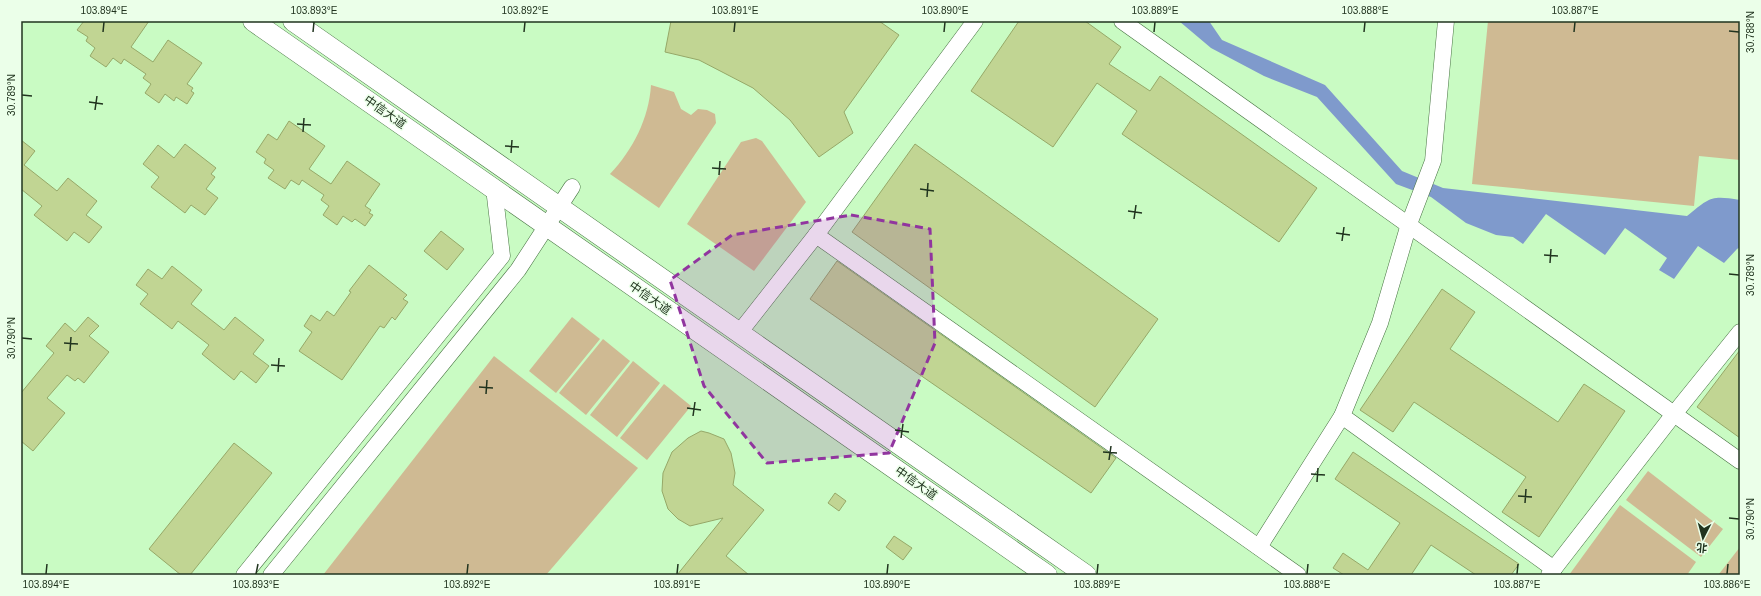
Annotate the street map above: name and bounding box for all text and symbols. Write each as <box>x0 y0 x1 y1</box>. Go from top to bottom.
text: 103.894°E <box>81 5 128 16</box>
text: 103.893°E <box>291 5 338 16</box>
text: 103.892°E <box>502 5 549 16</box>
text: 103.891°E <box>712 5 759 16</box>
text: 103.890°E <box>922 5 969 16</box>
text: 103.889°E <box>1132 5 1179 16</box>
text: 103.888°E <box>1342 5 1389 16</box>
text: 103.887°E <box>1552 5 1599 16</box>
text: 30.788°N <box>1745 11 1756 53</box>
text: 30.789°N <box>6 74 17 116</box>
street label: 中信大道 <box>361 92 409 132</box>
text: 30.789°N <box>1745 254 1756 296</box>
street label: 中信大道 <box>626 278 674 318</box>
text: 30.790°N <box>6 317 17 359</box>
street label: 中信大道 <box>892 463 940 503</box>
text: 30.790°N <box>1745 498 1756 540</box>
north arrow <box>1683 518 1723 558</box>
text: 北 <box>1696 541 1708 554</box>
text: 103.894°E <box>23 579 70 590</box>
text: 103.893°E <box>233 579 280 590</box>
text: 103.892°E <box>444 579 491 590</box>
text: 103.891°E <box>654 579 701 590</box>
text: 103.890°E <box>864 579 911 590</box>
text: 103.889°E <box>1074 579 1121 590</box>
text: 103.888°E <box>1284 579 1331 590</box>
text: 103.887°E <box>1494 579 1541 590</box>
text: 103.886°E <box>1704 579 1751 590</box>

